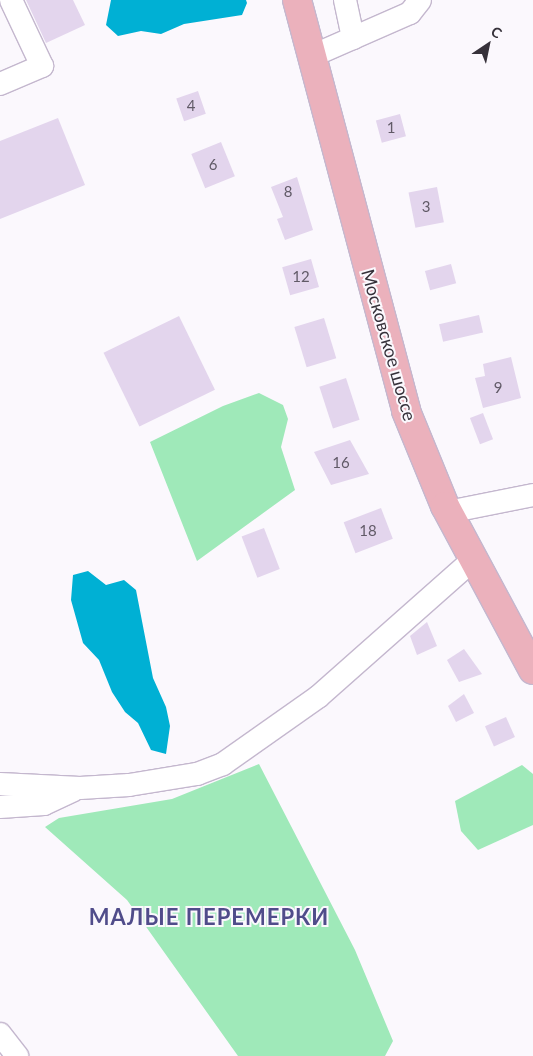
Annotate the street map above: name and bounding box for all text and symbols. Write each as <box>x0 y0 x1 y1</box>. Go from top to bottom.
north arrow <box>463 20 513 70</box>
text: С <box>488 23 505 42</box>
house number: 4 <box>187 97 195 115</box>
house number: 1 <box>387 119 395 137</box>
house number: 6 <box>209 156 217 174</box>
house number: 8 <box>284 183 292 201</box>
house number: 3 <box>422 198 430 216</box>
street label: Московское шоссе <box>357 267 421 423</box>
house number: 12 <box>292 268 310 286</box>
house number: 9 <box>494 379 502 397</box>
house number: 16 <box>332 454 350 472</box>
house number: 18 <box>359 522 377 540</box>
district label: МАЛЫЕ ПЕРЕМЕРКИ <box>87 904 331 930</box>

